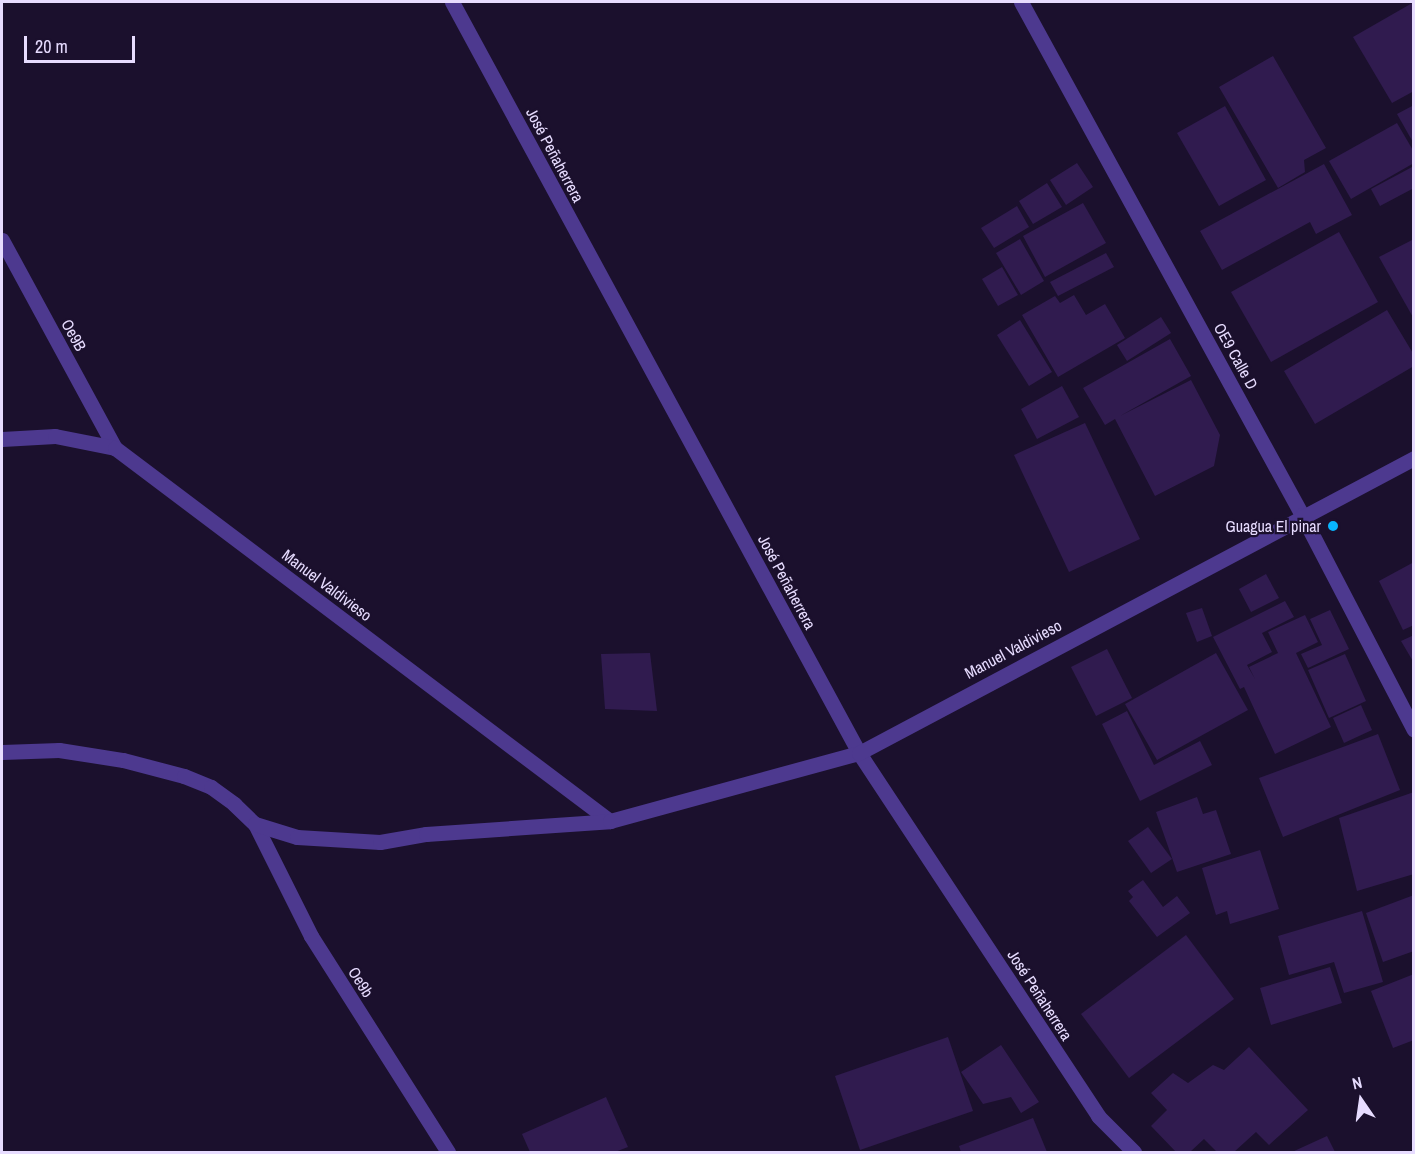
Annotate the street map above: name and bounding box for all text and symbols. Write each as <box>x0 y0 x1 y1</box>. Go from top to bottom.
scale bar <box>27 24 138 62</box>
text: 20 m <box>35 34 68 59</box>
street label: José Peñaherrera <box>522 104 588 206</box>
street label: Oe9B <box>57 316 91 354</box>
street label: OE9 Calle D <box>1210 319 1262 393</box>
place label: Guagua El pinar <box>1225 516 1321 536</box>
marker: Guagua El pinar <box>1326 519 1340 533</box>
street label: José Peñaherrera <box>754 531 820 633</box>
street label: Manuel Valdivieso <box>279 545 375 625</box>
street label: Manuel Valdivieso <box>961 615 1065 683</box>
street label: José Peñaherrera <box>1004 946 1076 1044</box>
street label: Oe9b <box>344 963 378 1001</box>
north arrow <box>1331 1070 1391 1130</box>
text: N <box>1350 1071 1364 1094</box>

